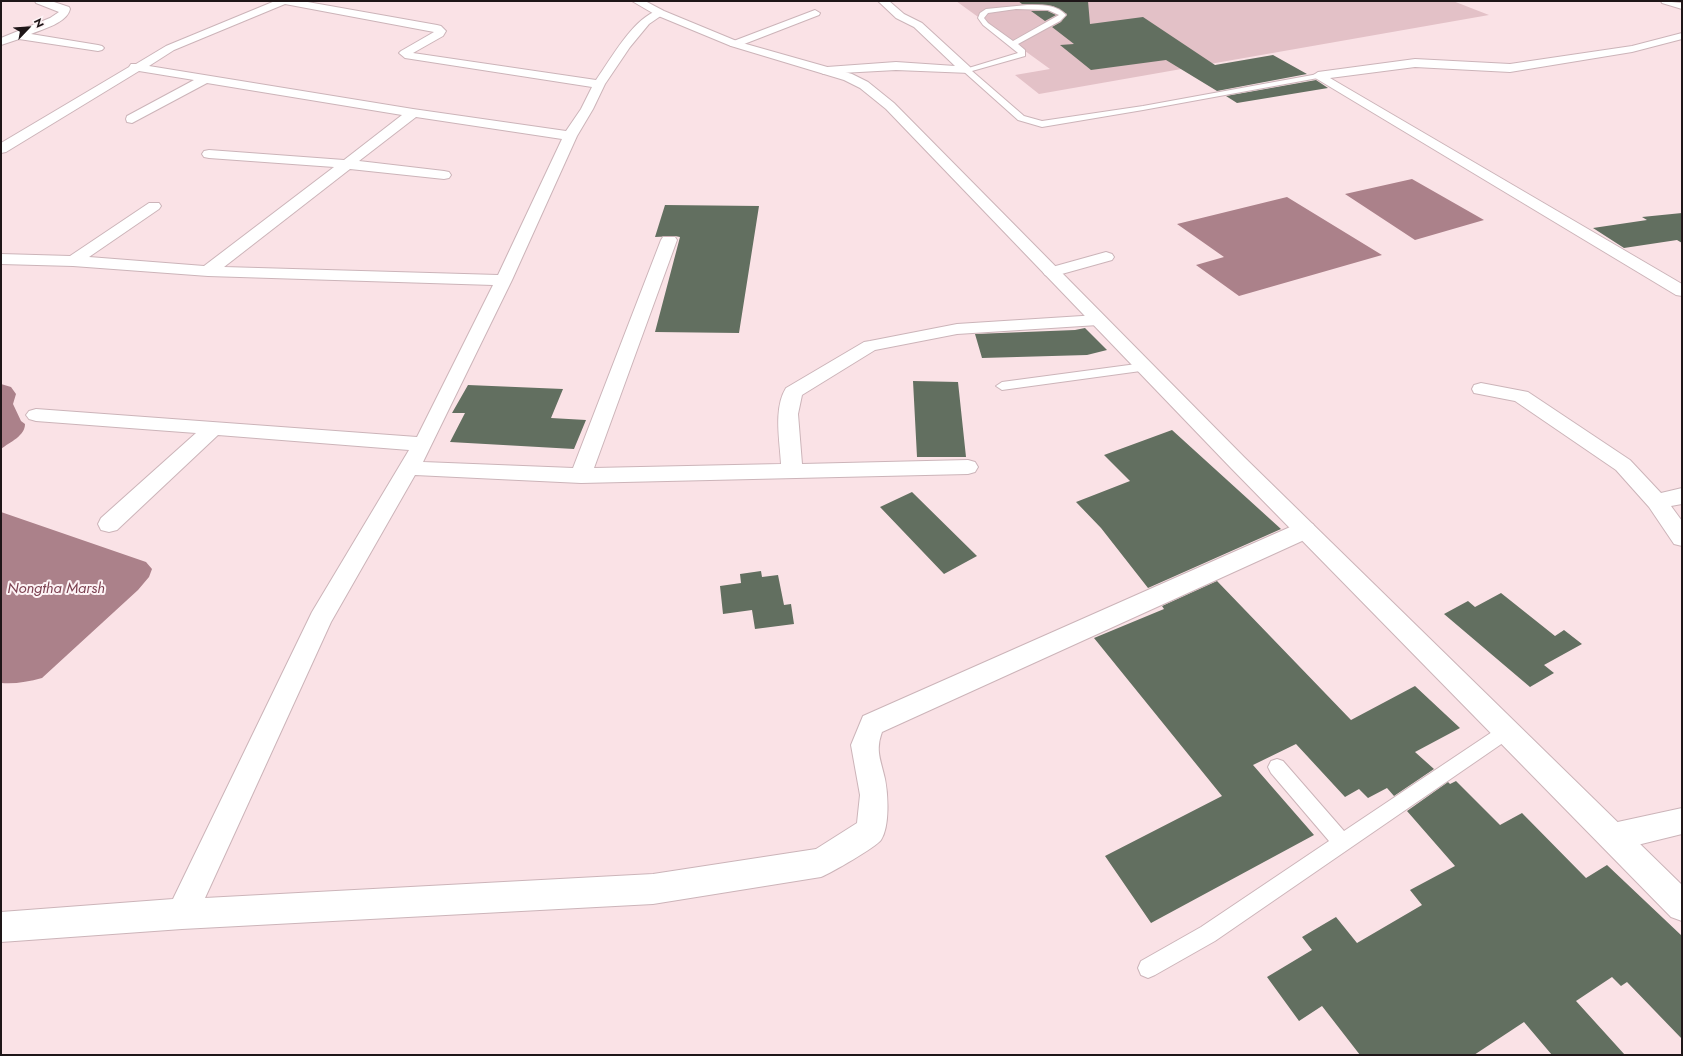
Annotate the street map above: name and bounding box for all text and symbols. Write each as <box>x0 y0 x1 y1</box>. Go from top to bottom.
north arrow <box>8 8 48 48</box>
text: N <box>30 16 48 30</box>
water label: Nongtha Marsh <box>7 580 105 598</box>

